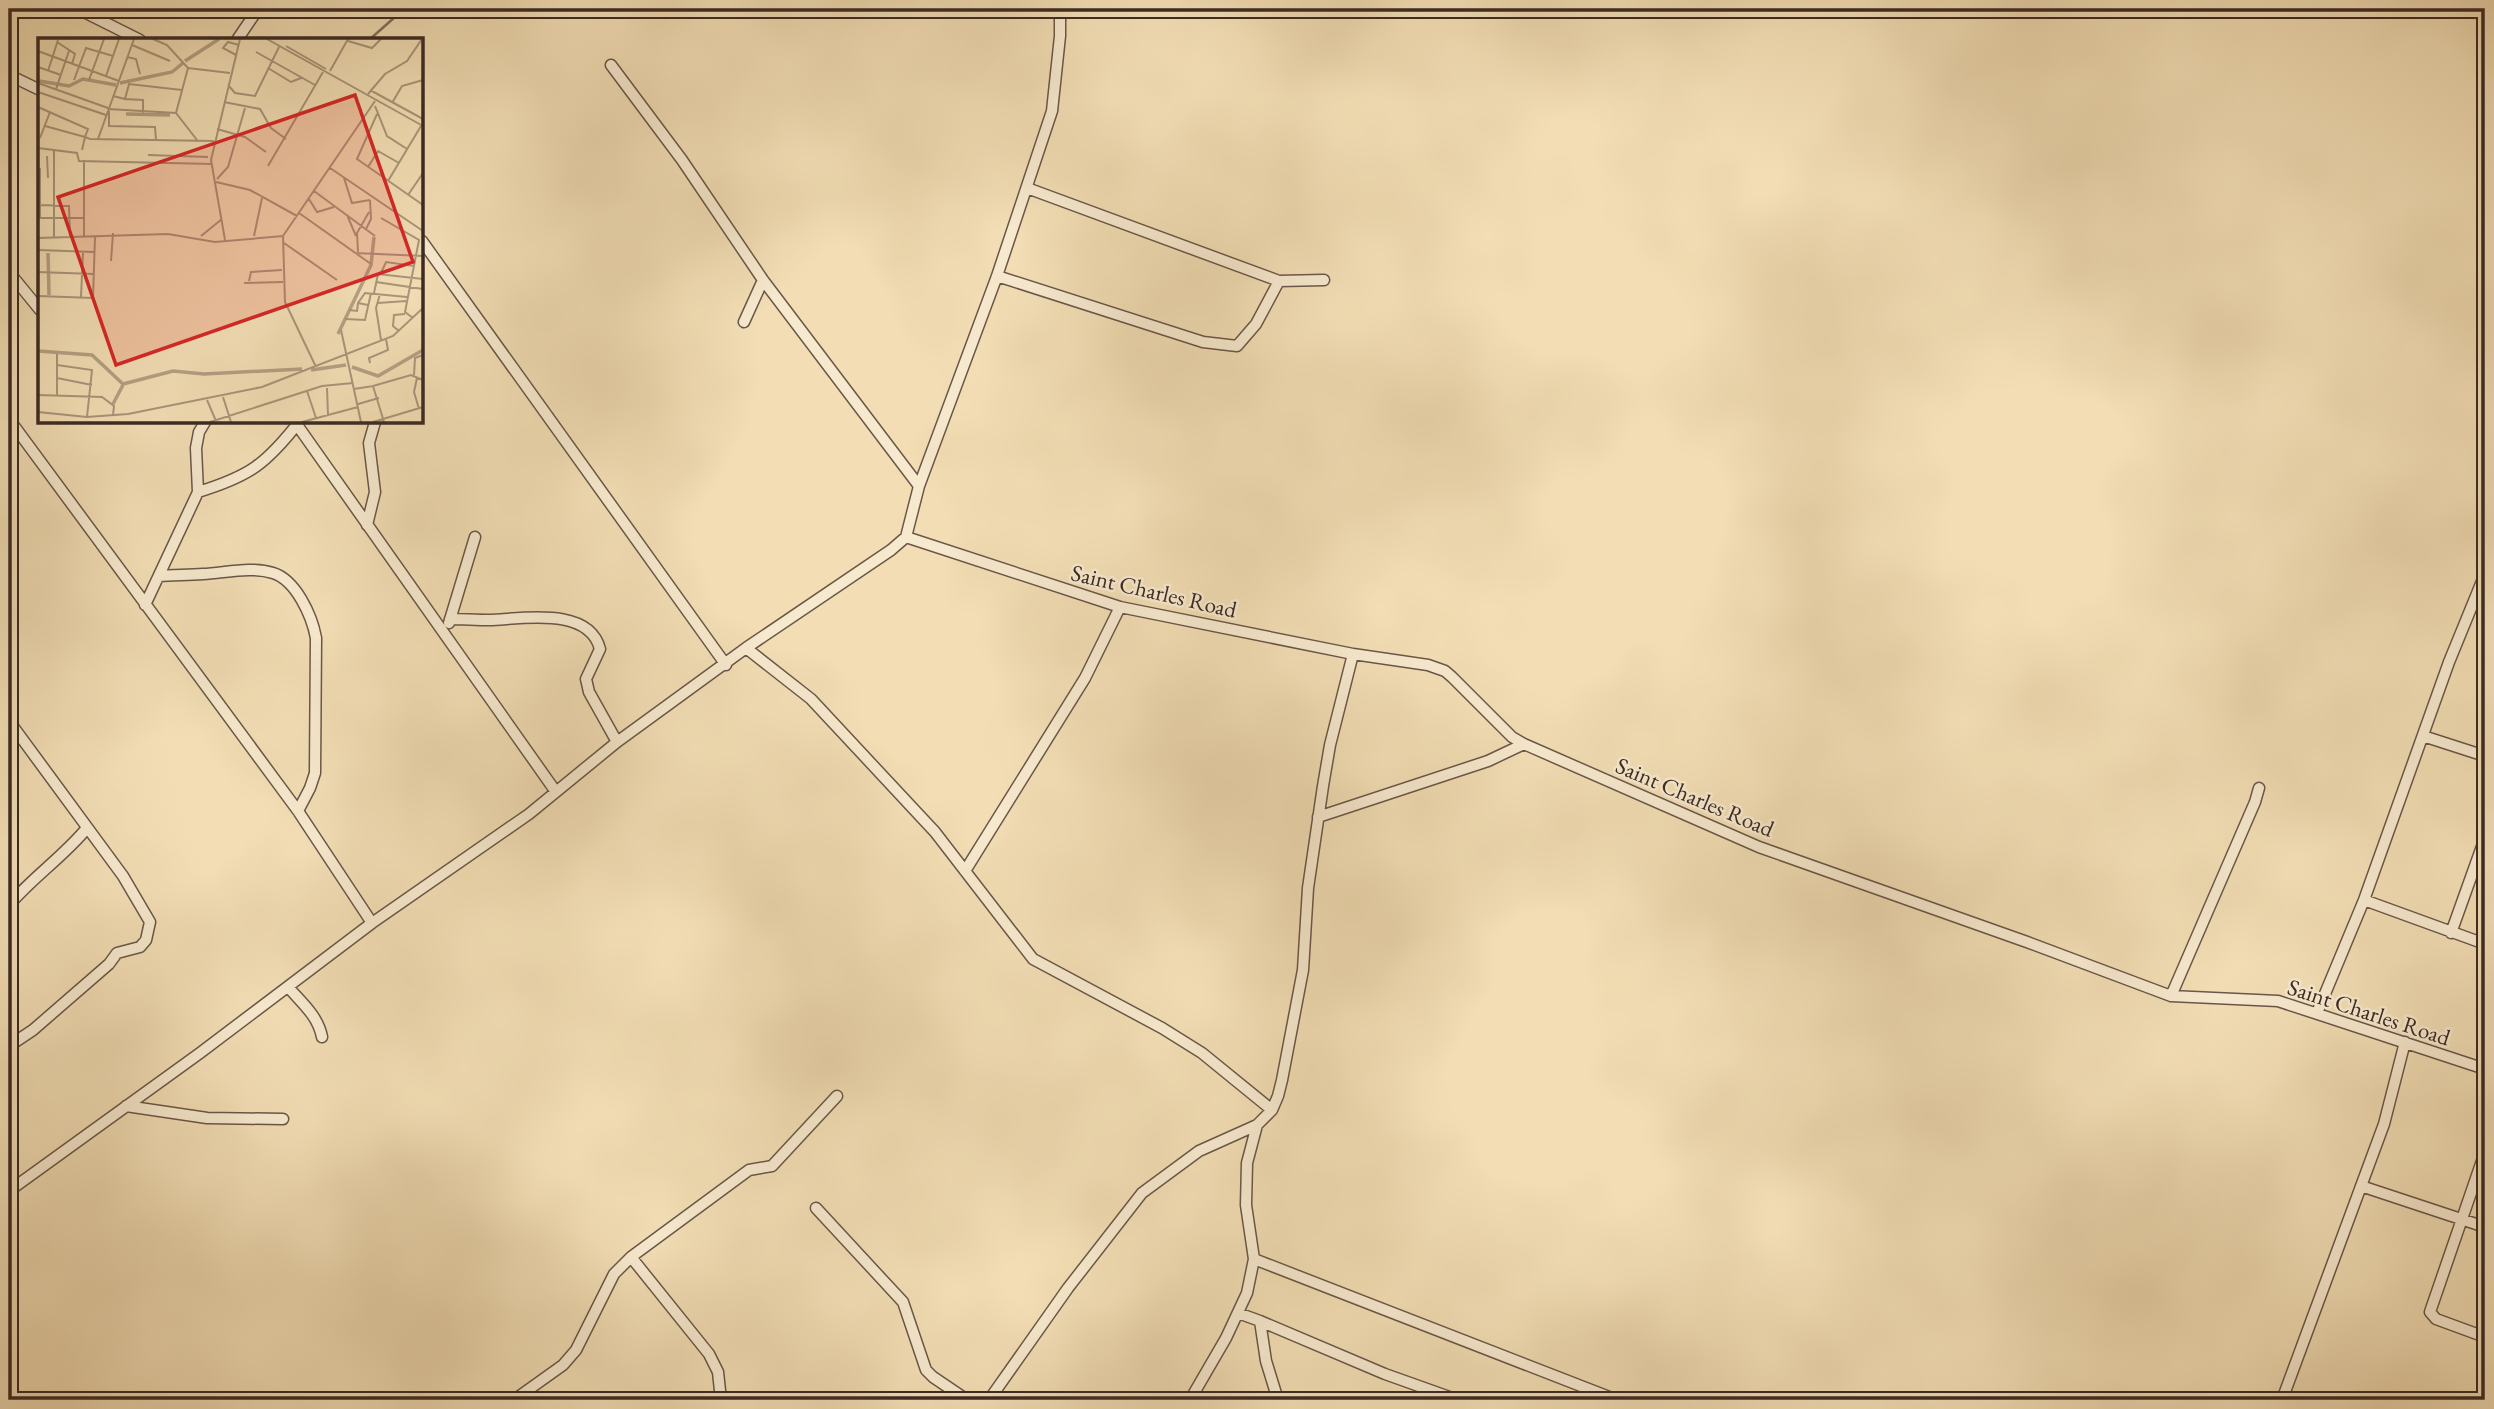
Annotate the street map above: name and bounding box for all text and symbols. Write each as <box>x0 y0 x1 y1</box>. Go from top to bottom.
inset map <box>38 38 424 424</box>
street label: Saint Charles Road <box>1068 557 1240 625</box>
street label: Saint Charles Road <box>1611 750 1779 844</box>
street label: Saint Charles Road <box>2284 972 2454 1053</box>

